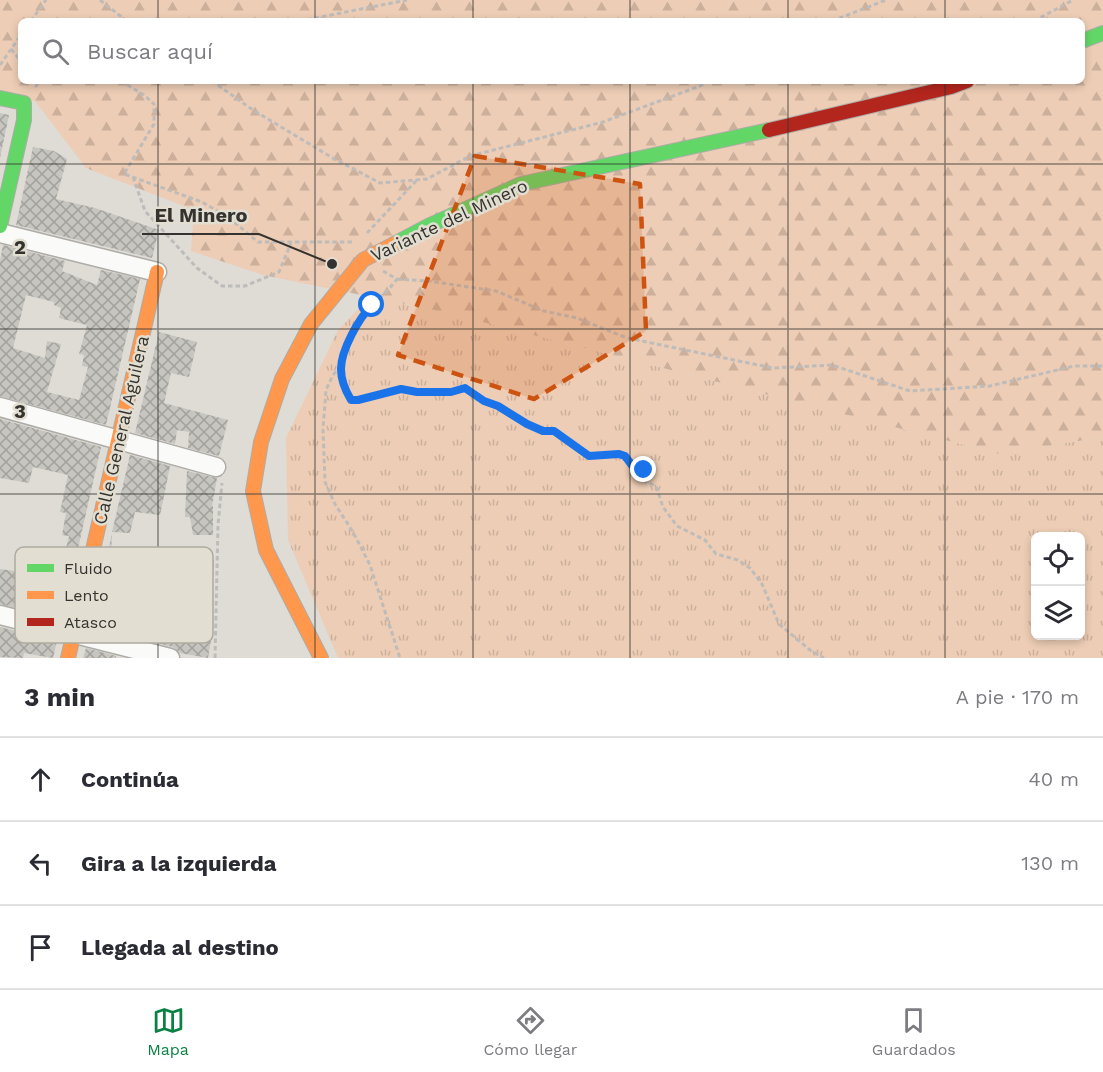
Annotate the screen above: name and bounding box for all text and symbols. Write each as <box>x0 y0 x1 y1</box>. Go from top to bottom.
search box <box>18 18 1085 84</box>
icon: search <box>39 35 72 68</box>
text: Buscar aquí <box>87 39 213 64</box>
street label: Variante del Minero <box>367 174 531 266</box>
callout: El Minero <box>142 196 259 234</box>
text: El Minero <box>154 203 248 227</box>
text: 2 <box>14 235 26 259</box>
route start <box>358 291 384 317</box>
street label: Calle General Aguilera <box>89 334 153 526</box>
text: 3 <box>14 399 26 423</box>
route end <box>630 456 656 482</box>
map controls <box>1031 532 1085 640</box>
button: locate <box>1031 532 1085 586</box>
legend <box>15 547 213 643</box>
text: Fluido <box>64 559 112 578</box>
text: Lento <box>64 586 109 605</box>
button: layers <box>1031 586 1085 640</box>
text: Atasco <box>64 613 117 632</box>
text: 3 min <box>24 682 95 712</box>
text: A pie · 170 m <box>956 685 1079 709</box>
icon: ahead <box>24 763 57 796</box>
text: Continúa <box>81 767 179 792</box>
text: 40 m <box>1028 767 1079 791</box>
icon: left <box>24 847 57 880</box>
text: Gira a la izquierda <box>81 851 277 876</box>
text: 130 m <box>1021 851 1079 875</box>
icon: arrive <box>24 931 57 964</box>
text: Llegada al destino <box>81 935 279 960</box>
tab: Mapa <box>147 1004 189 1059</box>
tab: Cómo llegar <box>483 1004 577 1059</box>
tab: Guardados <box>872 1004 956 1059</box>

